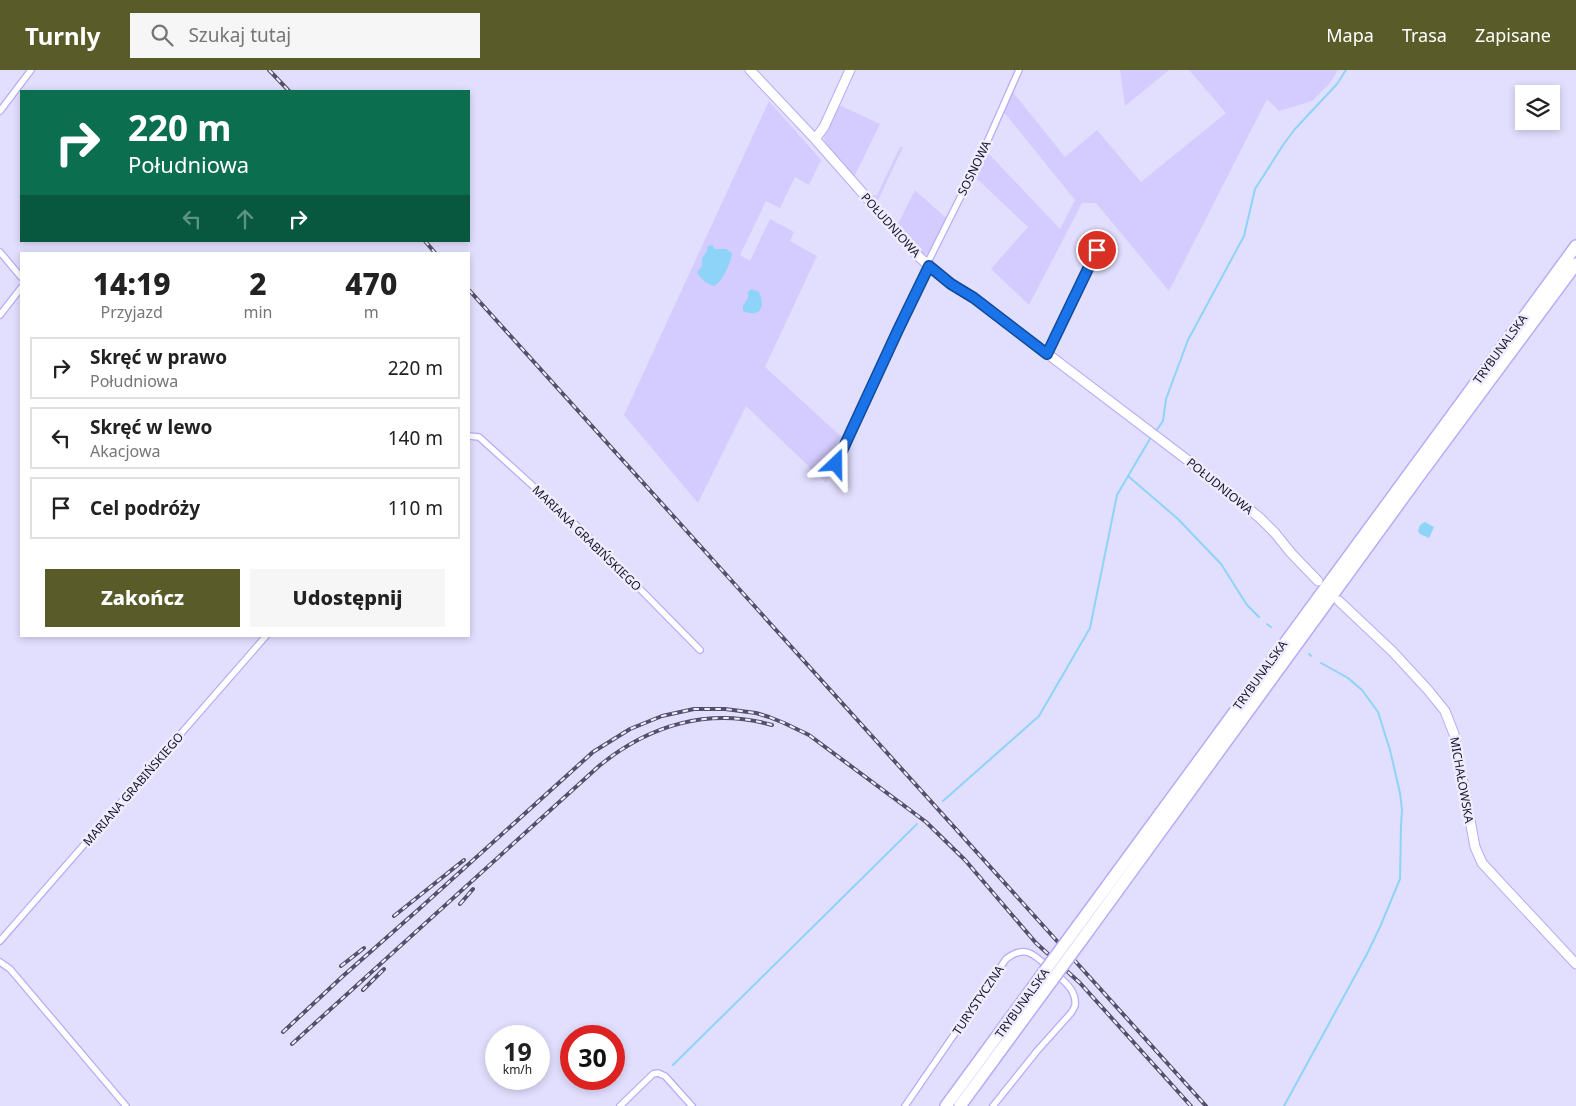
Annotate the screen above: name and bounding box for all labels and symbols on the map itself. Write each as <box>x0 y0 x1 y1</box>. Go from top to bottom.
street label: SOSNOWA <box>953 137 995 198</box>
street label: POŁUDNIOWA <box>858 189 925 261</box>
pin <box>1076 229 1118 271</box>
street label: TRYBUNALSKA <box>1469 310 1531 387</box>
position arrow <box>809 437 861 489</box>
street label: POŁUDNIOWA <box>1183 454 1257 518</box>
street label: MARIANA GRABIŃSKIEGO <box>529 481 645 595</box>
street label: TRYBUNALSKA <box>1229 636 1291 713</box>
street label: MARIANA GRABIŃSKIEGO <box>79 729 187 849</box>
street label: MICHAŁOWSKA <box>1446 736 1478 825</box>
street label: TURYSTYCZNA <box>948 962 1008 1038</box>
street label: TRYBUNALSKA <box>991 964 1053 1041</box>
speed limit sign: 30 <box>560 1025 625 1090</box>

